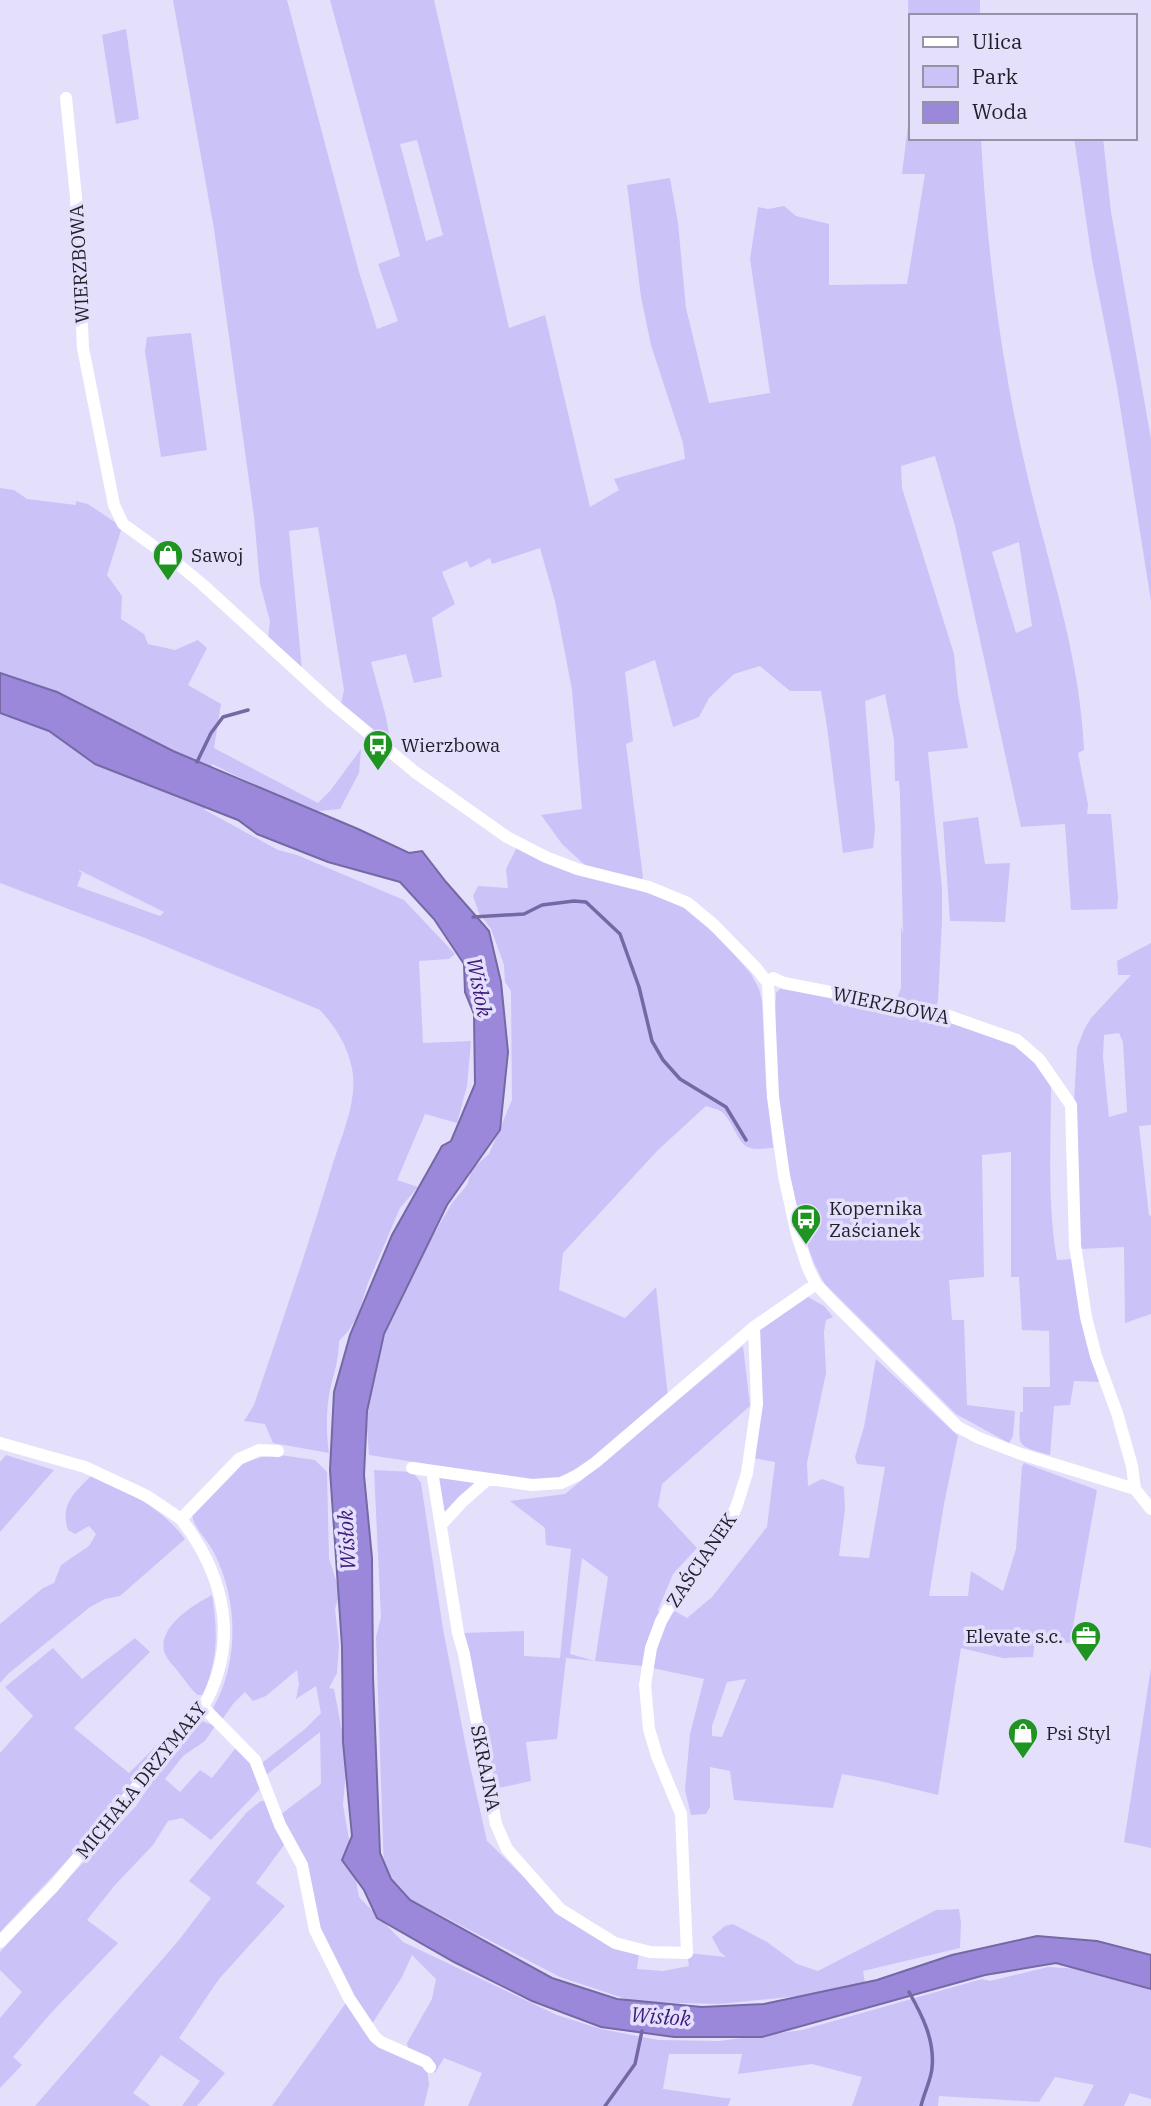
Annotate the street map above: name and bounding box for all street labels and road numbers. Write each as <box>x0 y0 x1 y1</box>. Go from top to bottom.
street label: WIERZBOWA <box>64 204 94 324</box>
street label: WIERZBOWA <box>830 981 952 1029</box>
street label: ZAŚCIANEK <box>661 1508 742 1612</box>
street label: MICHAŁA DRZYMAŁY <box>71 1697 211 1863</box>
street label: SKRAJNA <box>466 1723 506 1813</box>

